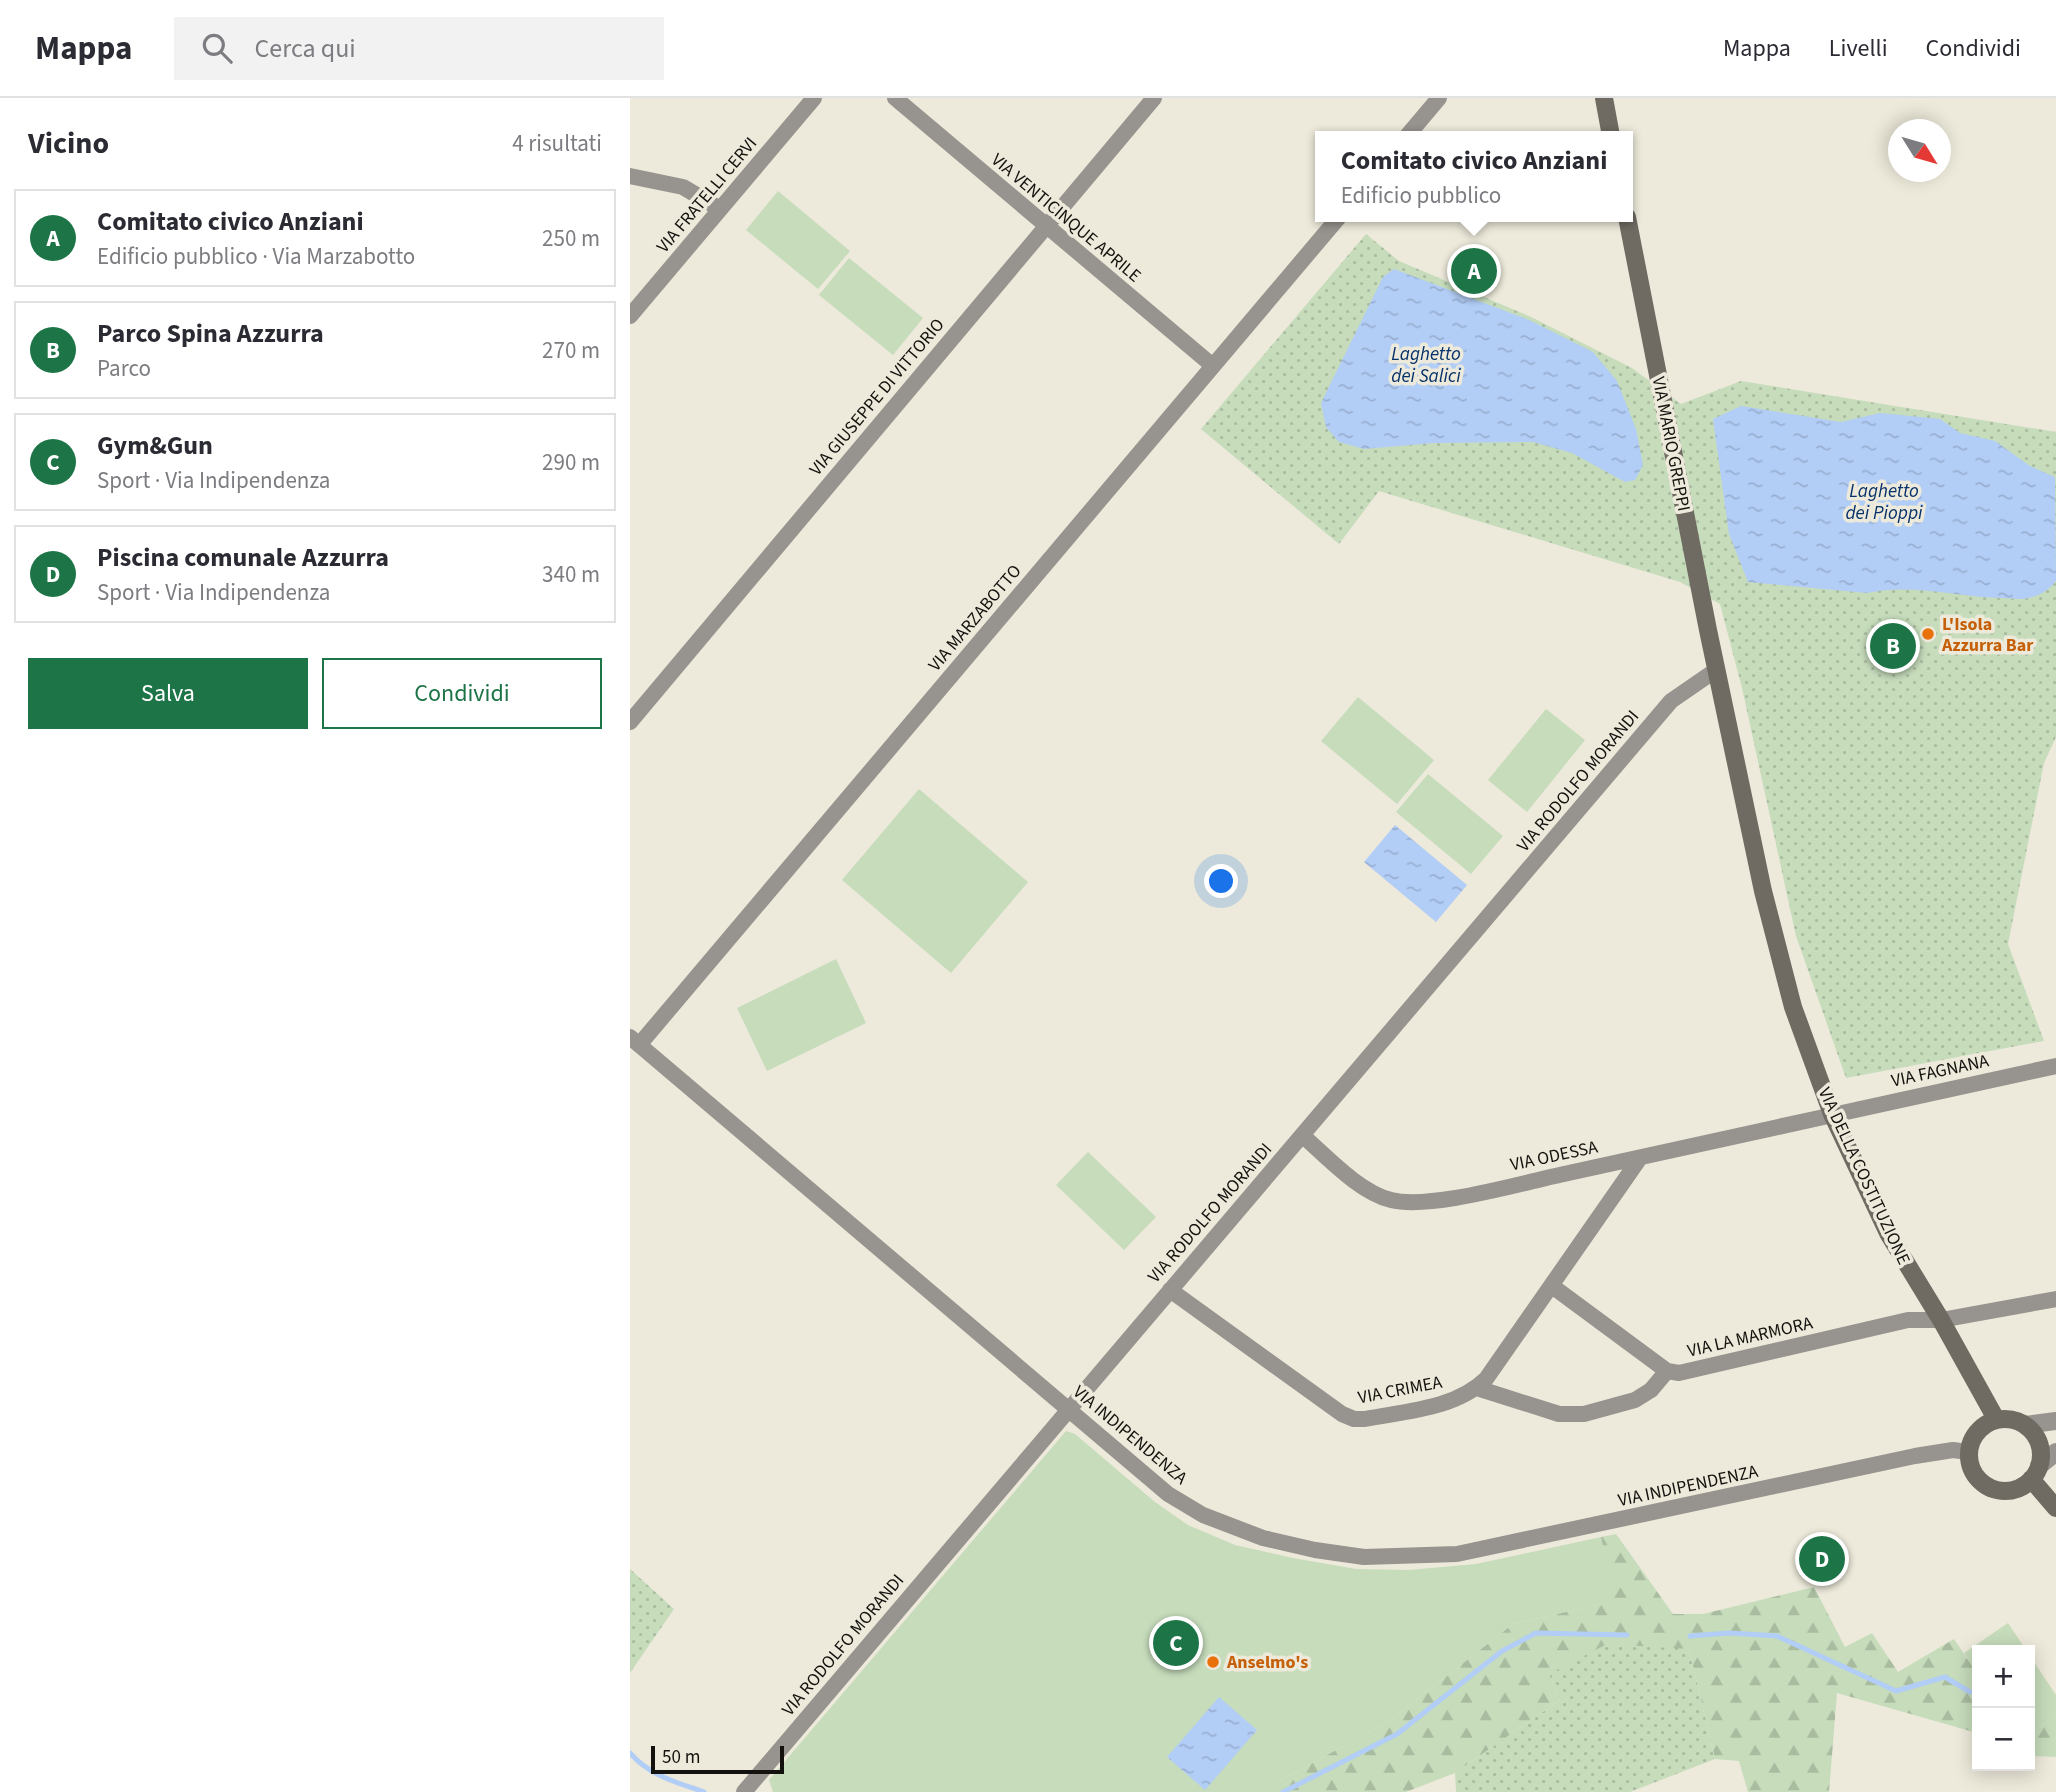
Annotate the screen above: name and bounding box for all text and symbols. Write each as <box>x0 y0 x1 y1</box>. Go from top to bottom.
search box <box>174 17 664 80</box>
text: Mappa <box>35 25 132 72</box>
icon: search <box>198 29 236 67</box>
text: Cerca qui <box>254 30 356 67</box>
text: Mappa <box>1723 31 1791 66</box>
text: Livelli <box>1829 31 1888 66</box>
text: Condividi <box>1926 31 2021 66</box>
north arrow <box>1888 119 1951 182</box>
text: Vicino <box>28 122 109 165</box>
text: 4 risultati <box>512 127 602 160</box>
popup <box>1315 131 1633 222</box>
street label: VIA FRATELLI CERVI <box>651 132 763 258</box>
text: Comitato civico Anziani <box>1341 142 1607 179</box>
street label: VIA VENTICINQUE APRILE <box>986 148 1146 288</box>
text: Edificio pubblico <box>1341 179 1501 212</box>
text: Comitato civico Anziani <box>97 203 364 240</box>
text: A <box>46 222 60 255</box>
text: 250 m <box>542 222 600 255</box>
text: Edificio pubblico · Via Marzabotto <box>97 240 415 273</box>
pin: A <box>1451 245 1497 297</box>
street label: VIA GIUSEPPE DI VITTORIO <box>804 313 950 481</box>
text: Parco Spina Azzurra <box>97 315 324 352</box>
text: B <box>46 334 60 367</box>
text: 270 m <box>542 334 600 367</box>
water label: Laghetto dei Salici <box>1391 341 1461 390</box>
text: Parco <box>97 352 151 385</box>
street label: VIA MARIO GREPPI <box>1646 375 1696 513</box>
text: Gym&Gun <box>97 427 213 464</box>
text: C <box>46 446 60 479</box>
text: 290 m <box>542 446 600 479</box>
text: Sport · Via Indipendenza <box>97 464 330 497</box>
water label: Laghetto dei Pioppi <box>1845 478 1923 527</box>
text: Piscina comunale Azzurra <box>97 539 389 576</box>
text: D <box>46 558 60 591</box>
text: 340 m <box>542 558 600 591</box>
street label: VIA MARZABOTTO <box>923 559 1027 677</box>
text: Sport · Via Indipendenza <box>97 576 330 609</box>
place label: L'Isola Azzurra Bar <box>1941 612 2034 658</box>
pin: B <box>1870 620 1916 672</box>
marker: L'Isola Azzurra Bar <box>1920 626 1936 642</box>
button: Salva <box>28 658 308 729</box>
button: Condividi <box>322 658 602 729</box>
street label: VIA RODOLFO MORANDI <box>1511 705 1645 857</box>
your location <box>1204 864 1238 898</box>
street label: VIA FAGNANA <box>1889 1048 1991 1094</box>
street label: VIA DELLA COSTITUZIONE <box>1812 1083 1916 1269</box>
street label: VIA ODESSA <box>1508 1135 1600 1177</box>
street label: VIA RODOLFO MORANDI <box>1142 1138 1278 1288</box>
street label: VIA LA MARMORA <box>1685 1310 1815 1364</box>
street label: VIA CRIMEA <box>1356 1370 1444 1410</box>
street label: VIA INDIPENDENZA <box>1067 1380 1193 1490</box>
street label: VIA INDIPENDENZA <box>1616 1459 1760 1513</box>
pin: D <box>1799 1533 1845 1585</box>
street label: VIA RODOLFO MORANDI <box>776 1569 910 1721</box>
pin: C <box>1153 1617 1199 1669</box>
map controls <box>1972 1645 2035 1771</box>
button: + <box>1972 1645 2035 1708</box>
place label: Anselmo's <box>1226 1650 1308 1675</box>
marker: Anselmo's <box>1205 1654 1221 1670</box>
button: − <box>1972 1708 2035 1771</box>
scale bar <box>651 1743 784 1775</box>
text: 50 m <box>662 1744 700 1771</box>

